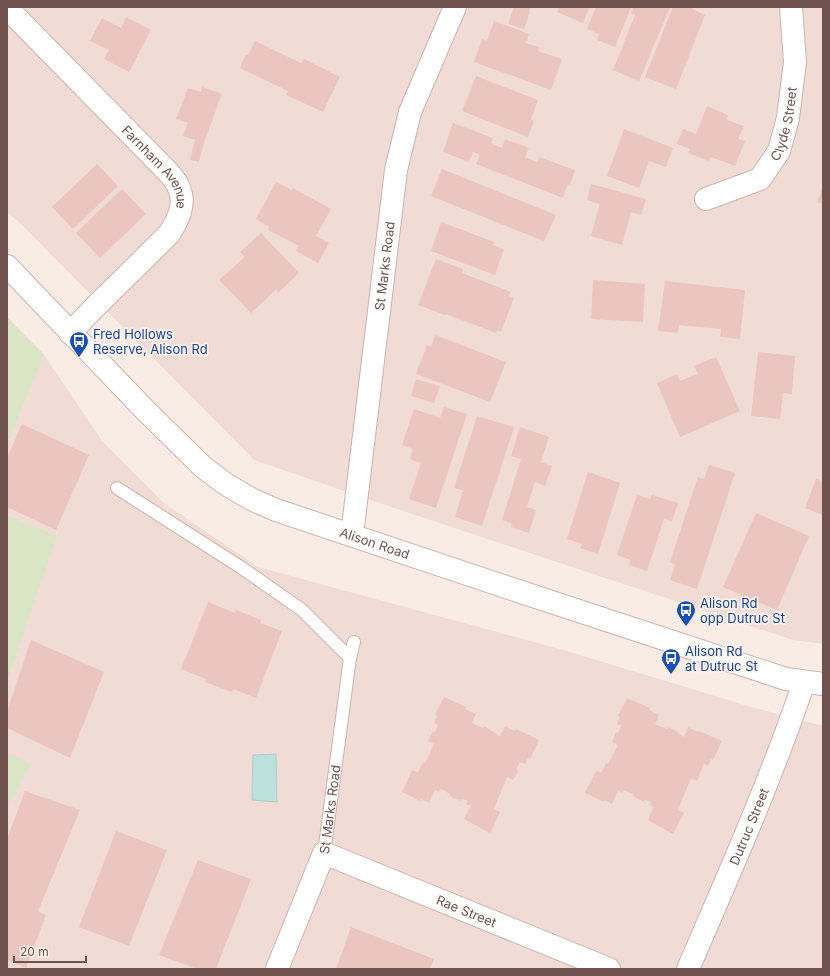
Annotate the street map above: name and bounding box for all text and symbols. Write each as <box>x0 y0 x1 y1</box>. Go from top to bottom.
street label: Clyde Street <box>767 86 800 164</box>
street label: Farnham Avenue <box>119 122 190 210</box>
street label: St Marks Road <box>371 221 398 311</box>
place label: Fred Hollows Reserve, Alison Rd <box>93 326 208 357</box>
bus stop icon: Fred Hollows Reserve, Alison Rd <box>68 330 90 358</box>
street label: Alison Road <box>338 524 412 562</box>
place label: Alison Rd opp Dutruc St <box>700 595 785 626</box>
bus stop icon: Alison Rd opp Dutruc St <box>675 599 697 627</box>
place label: Alison Rd at Dutruc St <box>685 643 758 674</box>
bus stop icon: Alison Rd at Dutruc St <box>660 647 682 675</box>
street label: St Marks Road <box>316 764 344 855</box>
street label: Dutruc Street <box>726 786 772 867</box>
street label: Rae Street <box>434 892 499 930</box>
scale bar <box>14 938 86 964</box>
text: 20 m <box>20 944 49 959</box>

